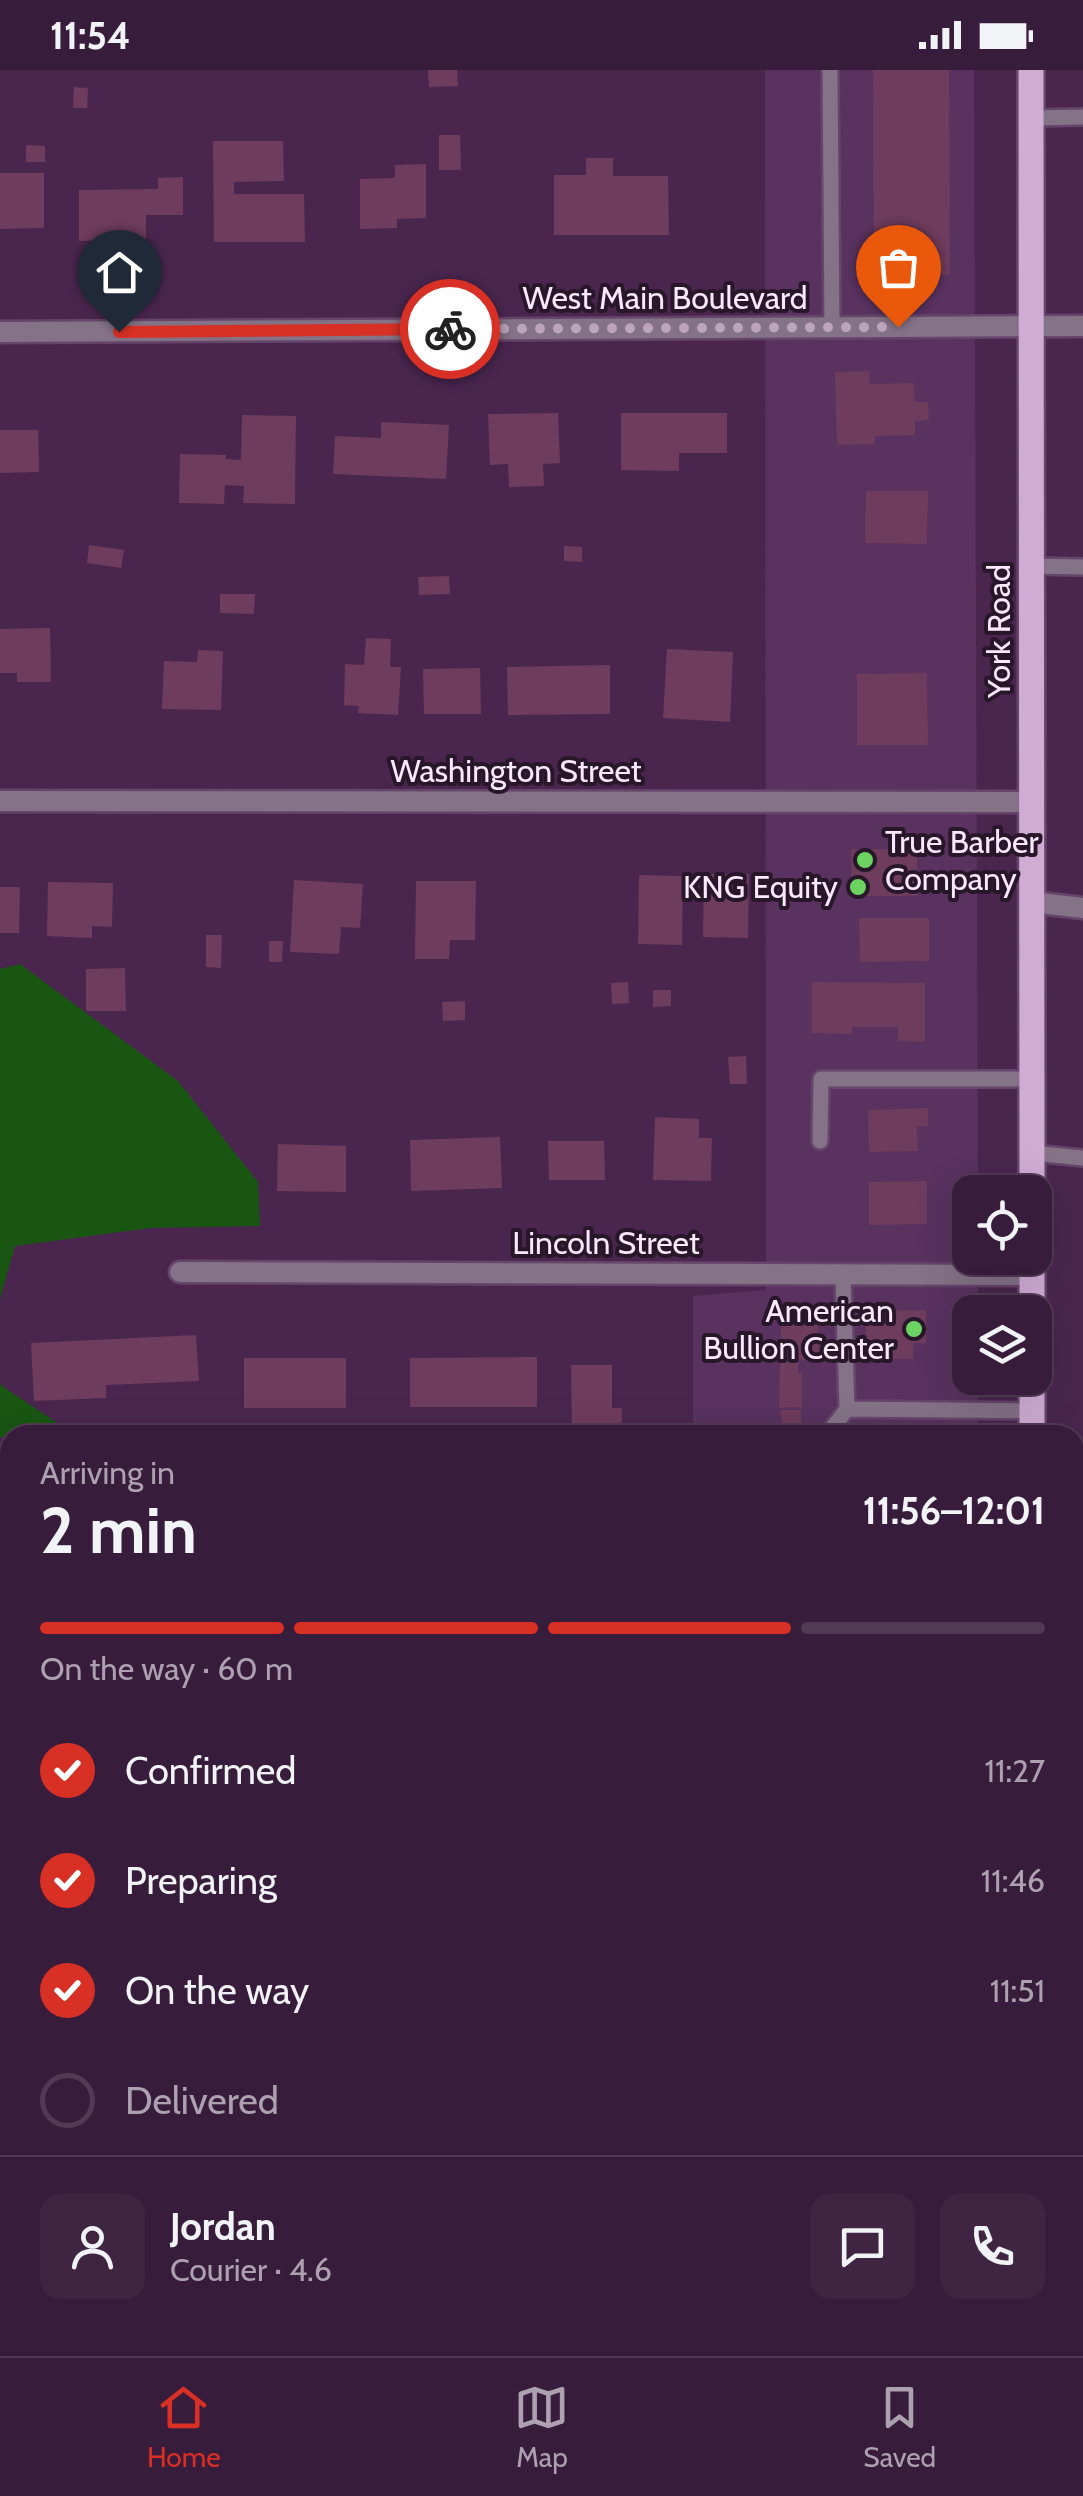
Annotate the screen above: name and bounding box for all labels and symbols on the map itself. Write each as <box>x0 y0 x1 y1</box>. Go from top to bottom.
pin <box>856 225 941 328</box>
pin <box>77 230 162 333</box>
street label: West Main Boulevard <box>522 278 808 317</box>
courier <box>400 279 500 379</box>
street label: York Road <box>979 564 1018 699</box>
street label: Washington Street <box>390 751 642 790</box>
place label: True Barber Company <box>885 822 1039 898</box>
marker: True Barber Company <box>854 849 876 871</box>
place label: KNG Equity <box>683 867 838 906</box>
marker: KNG Equity <box>847 876 869 898</box>
street label: Lincoln Street <box>512 1223 700 1262</box>
place label: American Bullion Center <box>703 1291 895 1367</box>
marker: American Bullion Center <box>903 1318 925 1340</box>

